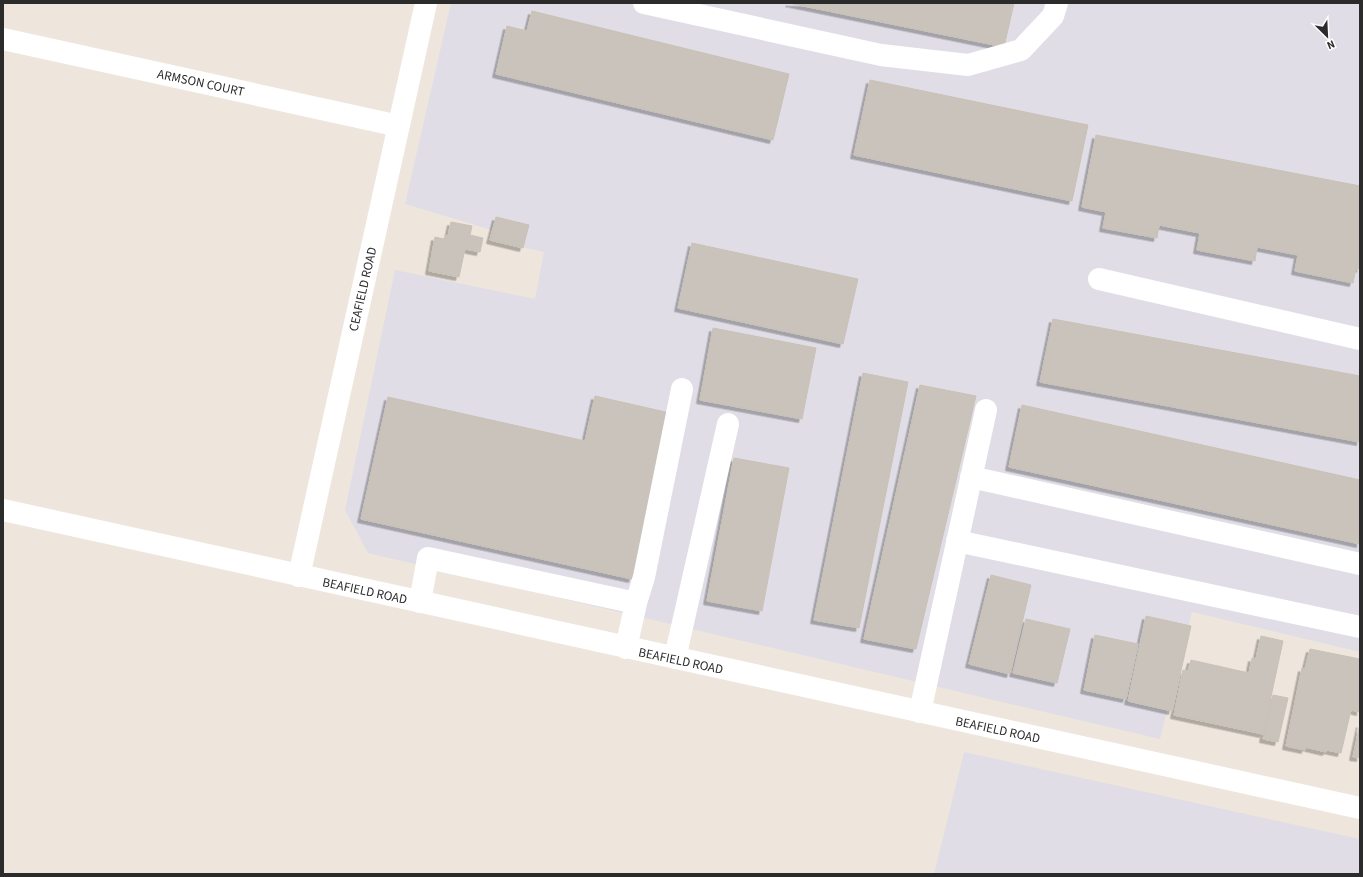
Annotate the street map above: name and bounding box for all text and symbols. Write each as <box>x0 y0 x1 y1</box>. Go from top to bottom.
north arrow <box>1307 16 1347 56</box>
text: N <box>1324 36 1337 53</box>
street label: ARMSON COURT <box>156 65 246 101</box>
street label: CEAFIELD ROAD <box>345 245 381 333</box>
street label: BEAFIELD ROAD <box>321 573 409 609</box>
street label: BEAFIELD ROAD <box>637 643 725 679</box>
street label: BEAFIELD ROAD <box>954 712 1042 748</box>

